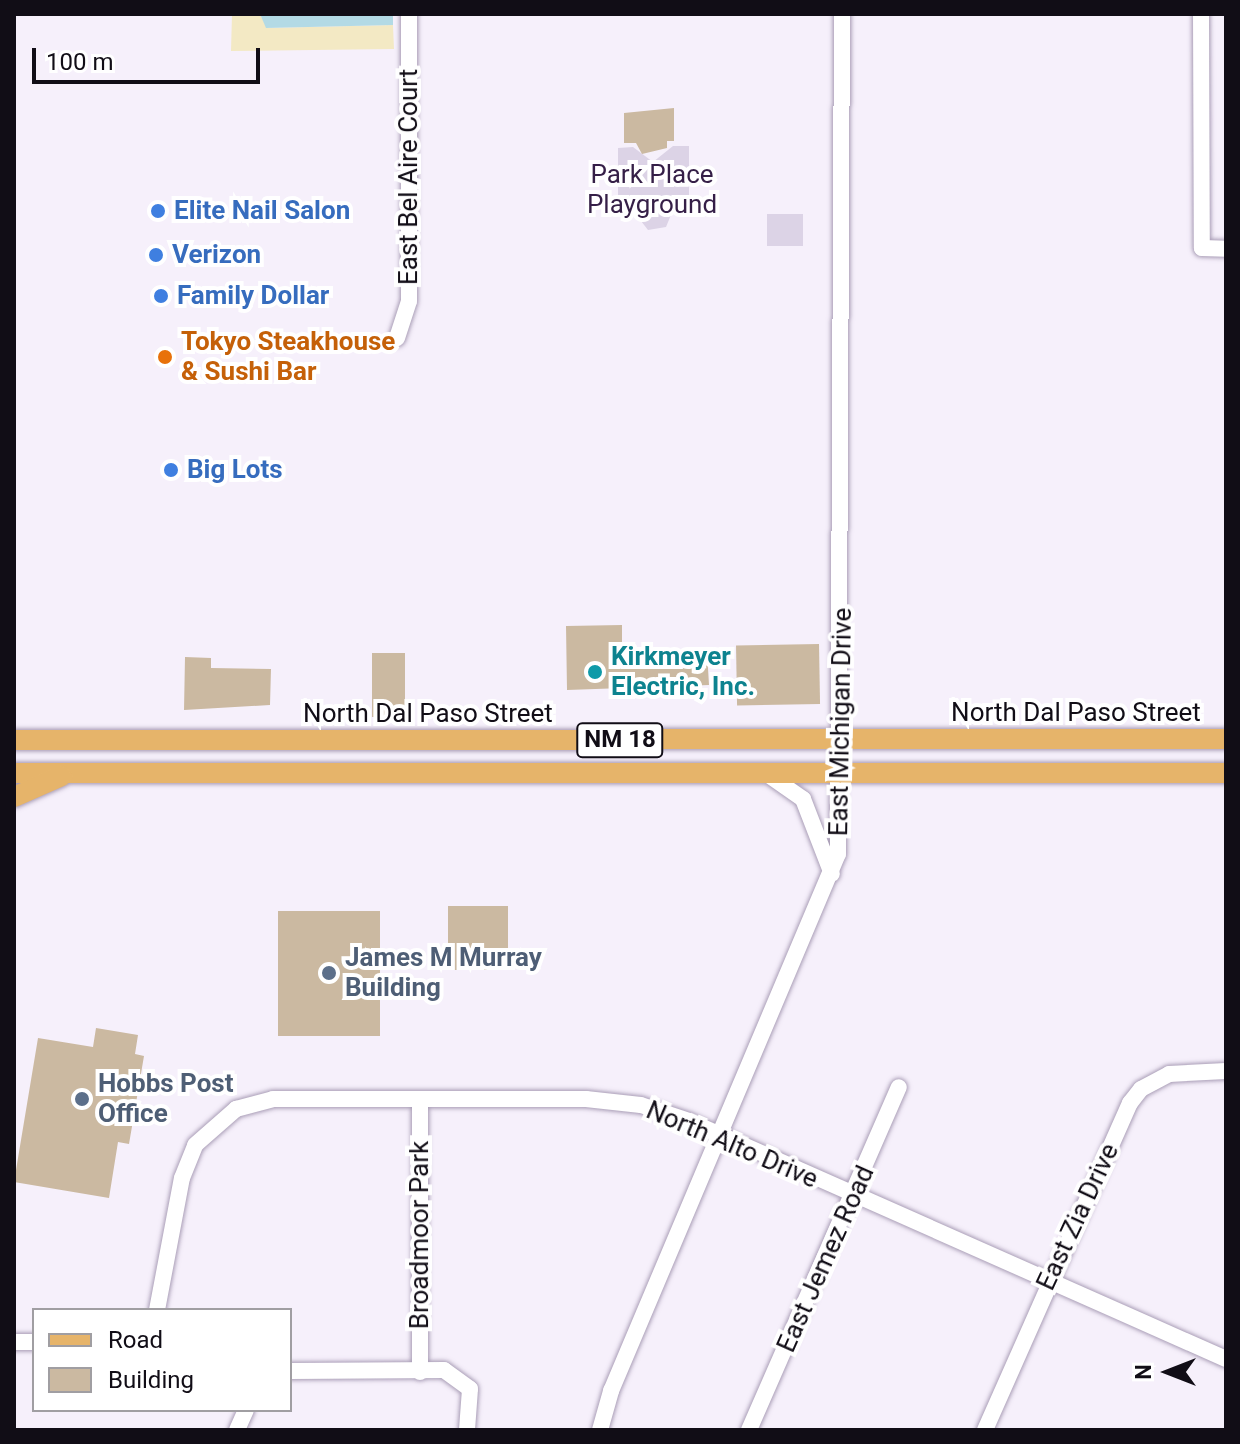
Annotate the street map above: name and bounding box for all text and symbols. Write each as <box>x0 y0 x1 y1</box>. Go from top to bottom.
scale bar <box>36 32 264 82</box>
text: 100 m <box>46 48 113 76</box>
street label: East Bel Aire Court <box>393 69 425 285</box>
park label: Park Place Playground <box>587 159 717 220</box>
place label: Elite Nail Salon <box>174 195 350 227</box>
marker: Elite Nail Salon <box>149 202 167 220</box>
place label: Verizon <box>172 239 261 271</box>
marker: Verizon <box>147 246 165 264</box>
place label: Family Dollar <box>177 280 329 312</box>
marker: Family Dollar <box>152 287 170 305</box>
place label: Tokyo Steakhouse & Sushi Bar <box>181 326 395 388</box>
marker: Tokyo Steakhouse & Sushi Bar <box>156 348 174 366</box>
place label: Big Lots <box>187 454 283 486</box>
marker: Big Lots <box>162 461 180 479</box>
street label: East Michigan Drive <box>823 607 859 837</box>
place label: Kirkmeyer Electric, Inc. <box>611 641 755 702</box>
marker: Kirkmeyer Electric, Inc. <box>586 663 604 681</box>
street label: North Dal Paso Street <box>951 697 1201 729</box>
street label: North Dal Paso Street <box>303 698 553 730</box>
road number: NM 18 <box>576 720 664 760</box>
place label: James M Murray Building <box>345 942 542 1004</box>
marker: James M Murray Building <box>320 964 338 982</box>
place label: Hobbs Post Office <box>98 1068 234 1130</box>
marker: Hobbs Post Office <box>73 1090 91 1108</box>
street label: North Alto Drive <box>642 1095 822 1195</box>
street label: East Zia Drive <box>1030 1139 1126 1295</box>
street label: Broadmoor Park <box>404 1141 436 1329</box>
street label: East Jemez Road <box>771 1161 881 1357</box>
legend <box>32 1308 292 1412</box>
text: Road <box>108 1326 163 1354</box>
north arrow <box>1128 1332 1208 1412</box>
text: N <box>1131 1364 1156 1380</box>
text: Building <box>108 1366 194 1394</box>

